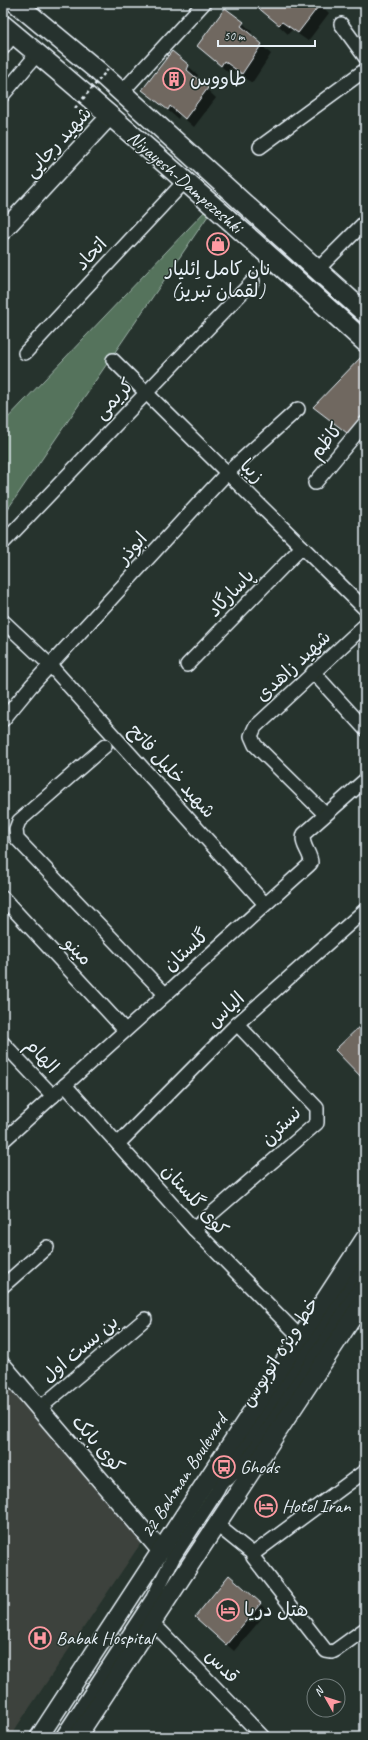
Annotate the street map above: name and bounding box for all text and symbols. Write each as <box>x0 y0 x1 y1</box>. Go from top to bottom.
scale bar <box>218 22 315 48</box>
text: 50 m <box>224 28 246 44</box>
building icon: طاووس <box>161 66 187 92</box>
place label: طاووس <box>190 67 247 91</box>
street label: شهید رجایی <box>19 101 97 183</box>
street label: Niyayesh-Dampezeshki <box>123 126 249 240</box>
shop icon: نان کامل اِئلیار (لقمان تبریز) <box>205 231 231 257</box>
street label: اتحاد <box>70 232 112 276</box>
place label: نان کامل اِئلیار (لقمان تبریز) <box>164 257 270 303</box>
street label: کریمی <box>89 373 139 425</box>
street label: کاظم <box>304 418 350 465</box>
street label: زیبا <box>235 454 269 488</box>
street label: ابوذر <box>110 527 153 571</box>
street label: پاسارگاد <box>202 564 260 622</box>
street label: شهید زاهدی <box>250 625 336 707</box>
street label: شهید خلیل فاتح <box>123 719 221 823</box>
street label: گلستان <box>158 923 214 977</box>
street label: مینو <box>58 931 97 971</box>
street label: الیاس <box>202 987 250 1033</box>
street label: الهام <box>18 1034 64 1080</box>
street label: نسترن <box>256 1101 306 1151</box>
street label: کوی گلستان <box>156 1159 234 1241</box>
street label: خط ویژه اتوبوس <box>236 1293 324 1411</box>
street label: بن بست اول <box>37 1310 123 1388</box>
street label: 22 Bahman Boulevard <box>135 1407 235 1542</box>
street label: کوی بابک <box>66 1410 130 1478</box>
bus stop icon: Ghods <box>211 1454 237 1480</box>
place label: Ghods <box>240 1455 280 1479</box>
hotel icon: Hotel Iran <box>253 1493 279 1519</box>
place label: Hotel Iran <box>282 1494 351 1518</box>
hotel icon: هتل دریا <box>215 1597 241 1623</box>
place label: هتل دریا <box>244 1598 309 1622</box>
hospital icon: Babak Hospital <box>27 1625 53 1651</box>
place label: Babak Hospital <box>56 1626 157 1650</box>
street label: قدس <box>200 1644 244 1688</box>
north arrow <box>306 1678 346 1718</box>
text: N <box>311 1683 327 1699</box>

